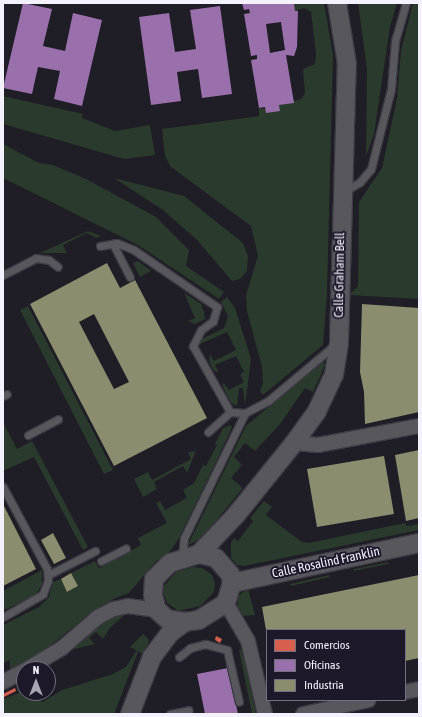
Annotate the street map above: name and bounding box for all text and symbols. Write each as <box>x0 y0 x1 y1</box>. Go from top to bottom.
street label: Calle Graham Bell <box>331 232 349 318</box>
street label: Calle Rosalind Franklin <box>271 544 381 582</box>
legend <box>266 629 406 701</box>
text: Comercios <box>304 638 350 652</box>
text: Oficinas <box>304 658 340 672</box>
north arrow <box>16 661 56 701</box>
text: N <box>33 664 39 676</box>
text: Industria <box>304 678 344 692</box>

